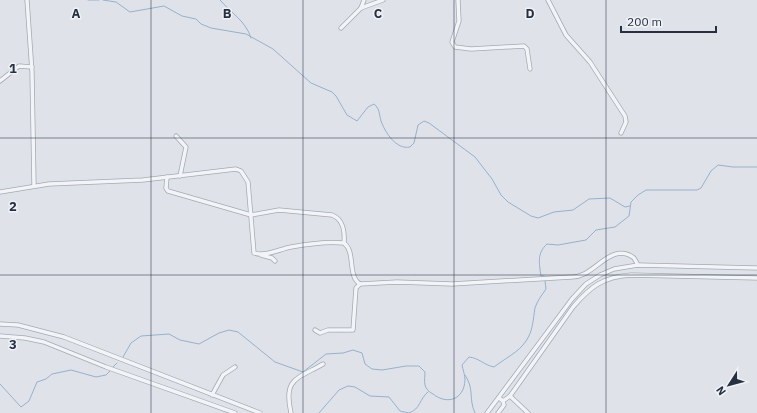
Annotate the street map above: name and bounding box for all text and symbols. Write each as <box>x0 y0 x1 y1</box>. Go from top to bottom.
text: A <box>72 5 81 22</box>
text: B <box>223 5 232 22</box>
text: C <box>374 5 383 22</box>
text: D <box>525 5 535 22</box>
scale bar <box>621 8 716 34</box>
text: 200 m <box>627 14 662 29</box>
text: 1 <box>9 60 17 77</box>
text: 2 <box>9 198 17 215</box>
text: 3 <box>9 336 17 353</box>
north arrow <box>709 365 749 405</box>
text: N <box>713 384 729 398</box>

